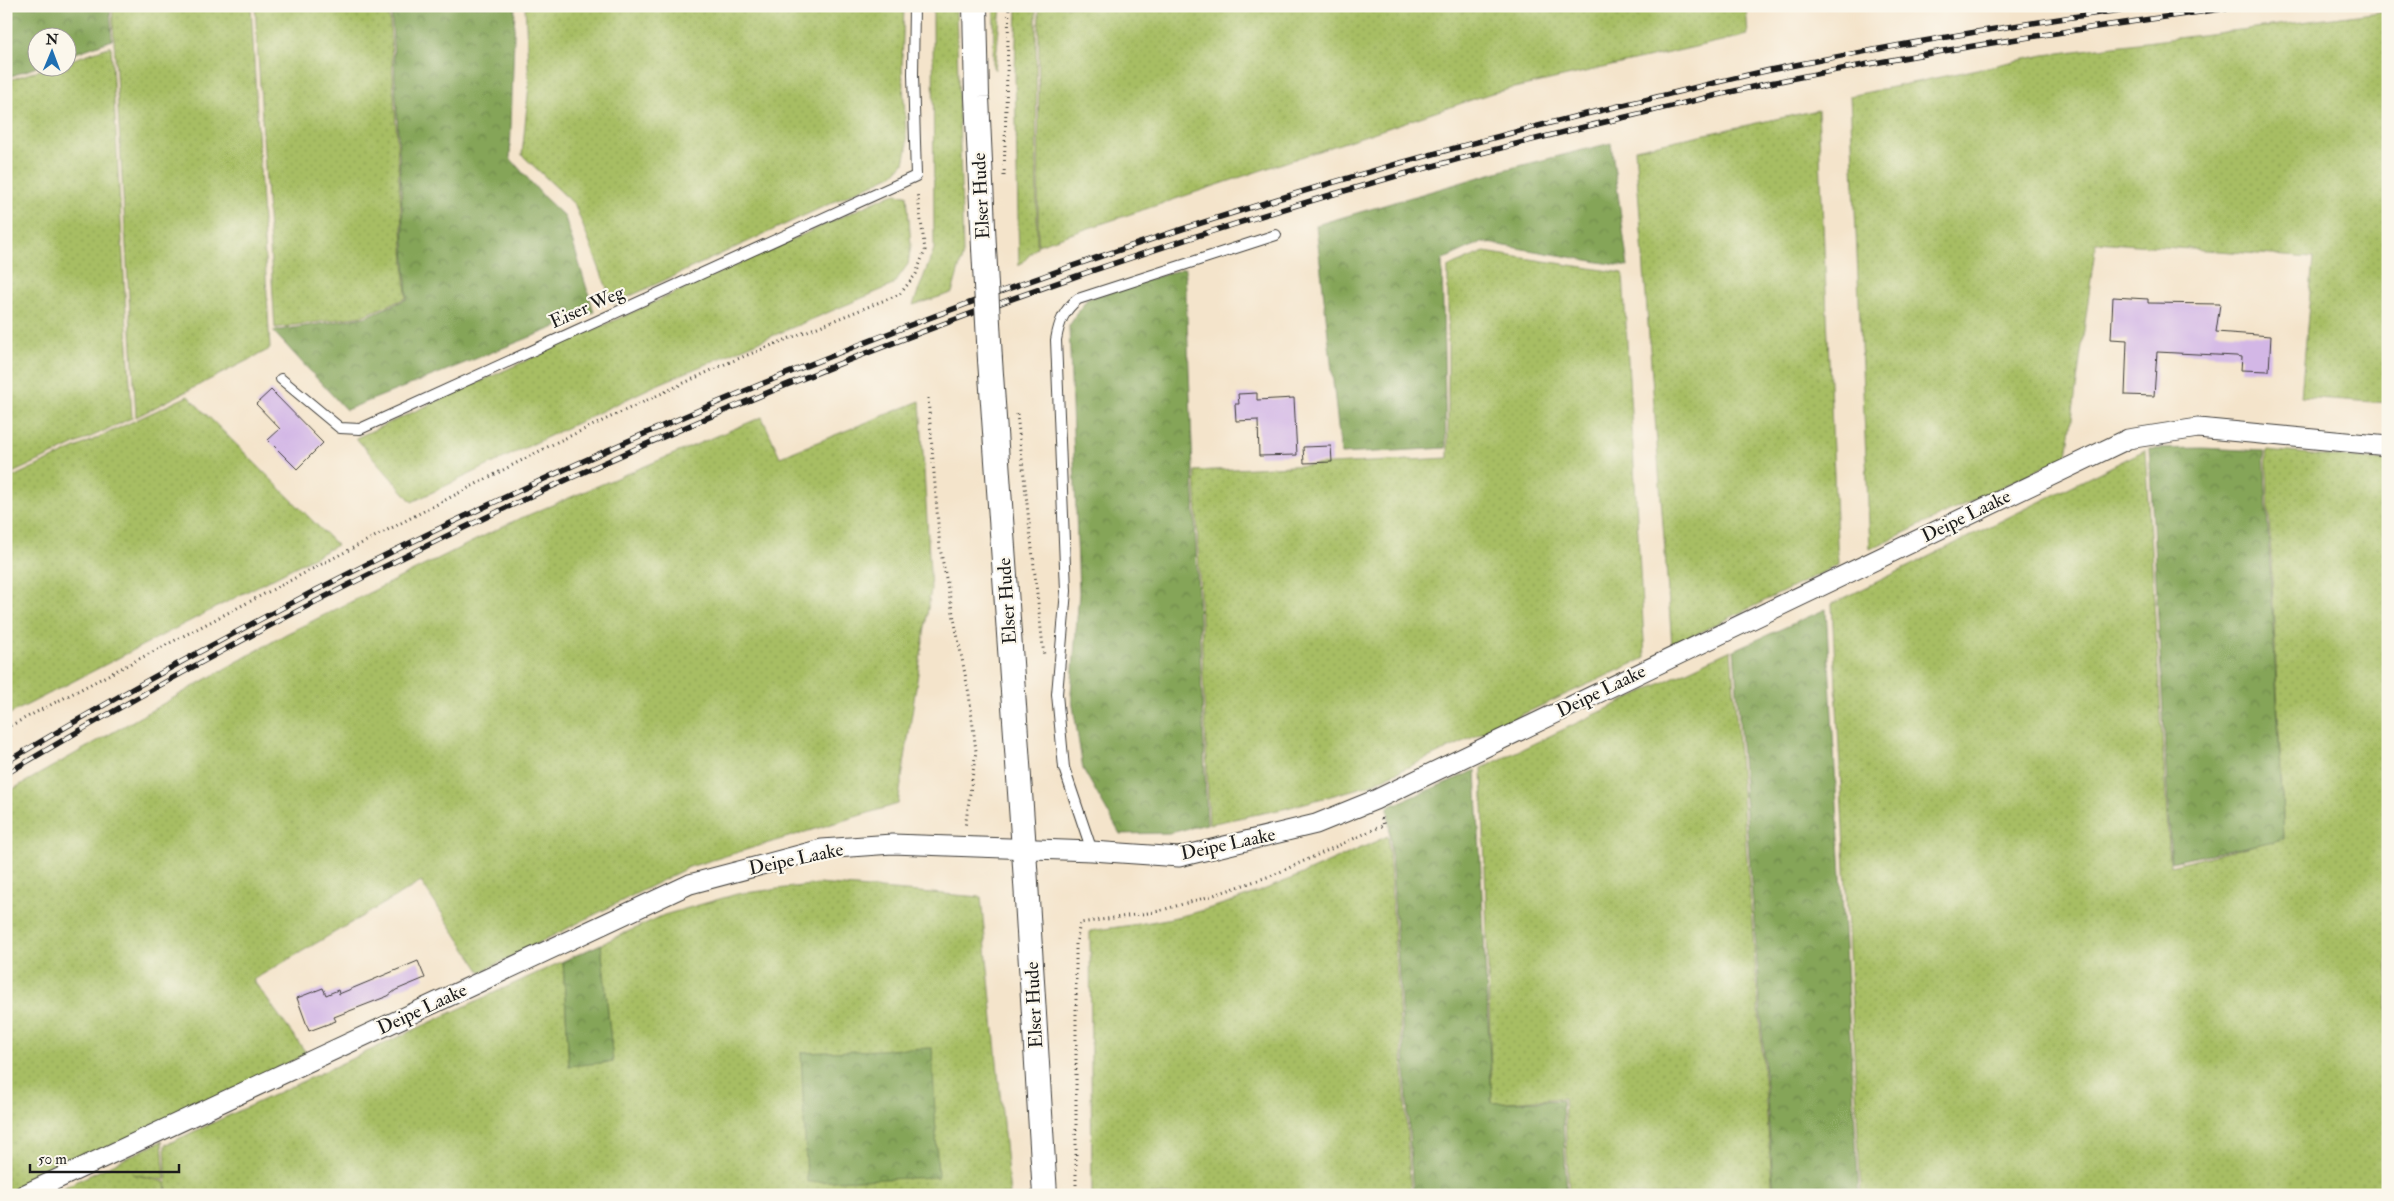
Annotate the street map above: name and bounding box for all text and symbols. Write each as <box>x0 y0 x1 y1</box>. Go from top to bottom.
north arrow <box>28 28 78 78</box>
text: N <box>45 31 59 48</box>
street label: Elser Hude <box>967 152 995 240</box>
street label: Eiser Weg <box>546 280 629 334</box>
street label: Deipe Laake <box>1918 484 2015 549</box>
street label: Elser Hude <box>992 557 1022 645</box>
street label: Deipe Laake <box>1553 659 1650 724</box>
street label: Deipe Laake <box>1179 822 1278 867</box>
street label: Deipe Laake <box>747 837 846 882</box>
street label: Elser Hude <box>1020 961 1048 1049</box>
street label: Deipe Laake <box>373 978 471 1041</box>
scale bar <box>30 1141 179 1173</box>
text: 50 m <box>38 1150 67 1169</box>

